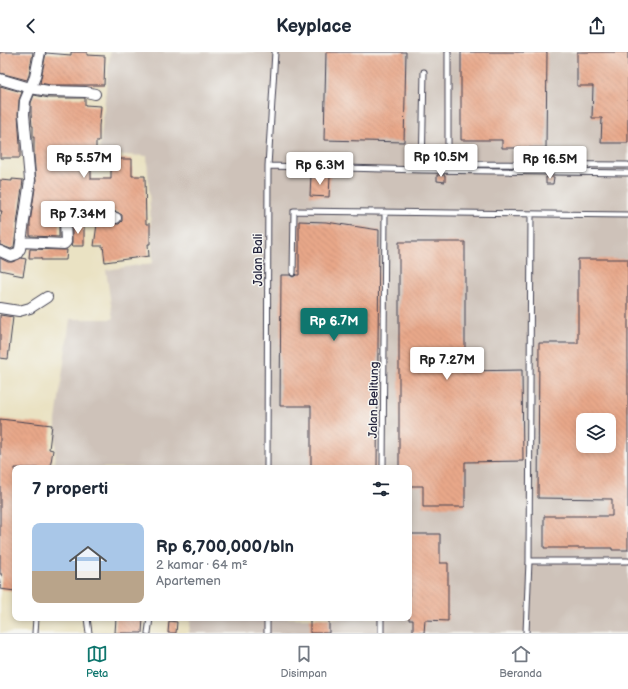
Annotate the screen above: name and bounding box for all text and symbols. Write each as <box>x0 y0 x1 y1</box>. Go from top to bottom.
icon: back <box>20 15 42 37</box>
icon: share <box>586 15 608 37</box>
text: Keyplace <box>276 16 352 37</box>
pin: Rp 10.5M <box>400 144 482 178</box>
pin: Rp 5.57M <box>43 145 125 179</box>
pin: Rp 16.5M <box>509 146 591 180</box>
text: Rp 10.5M <box>413 149 469 165</box>
text: Rp 5.57M <box>56 150 112 166</box>
text: Rp 16.5M <box>523 151 577 167</box>
pin: Rp 6.3M <box>283 152 357 186</box>
text: Rp 6.3M <box>295 157 345 173</box>
pin: Rp 7.34M <box>37 201 119 235</box>
text: Rp 7.34M <box>50 206 106 222</box>
street label: Jalan Bali <box>251 233 266 286</box>
pin: Rp 6.7M <box>297 308 371 342</box>
text: Rp 6.7M <box>310 313 359 329</box>
pin: Rp 7.27M <box>406 347 488 381</box>
text: Rp 7.27M <box>419 352 475 368</box>
street label: Jalan Belitung <box>366 361 382 439</box>
map controls <box>576 413 616 453</box>
button: layers <box>576 413 616 453</box>
icon: filters <box>370 478 392 500</box>
text: 7 properti <box>32 479 108 499</box>
text: Rp 6,700,000/bln <box>156 537 294 557</box>
icon: home <box>64 539 112 587</box>
text: 2 kamar · 64 m² <box>156 557 248 573</box>
text: Apartemen <box>156 573 221 589</box>
tab: Peta <box>86 643 108 680</box>
tab: Disimpan <box>280 643 327 680</box>
tab: Beranda <box>499 643 542 680</box>

